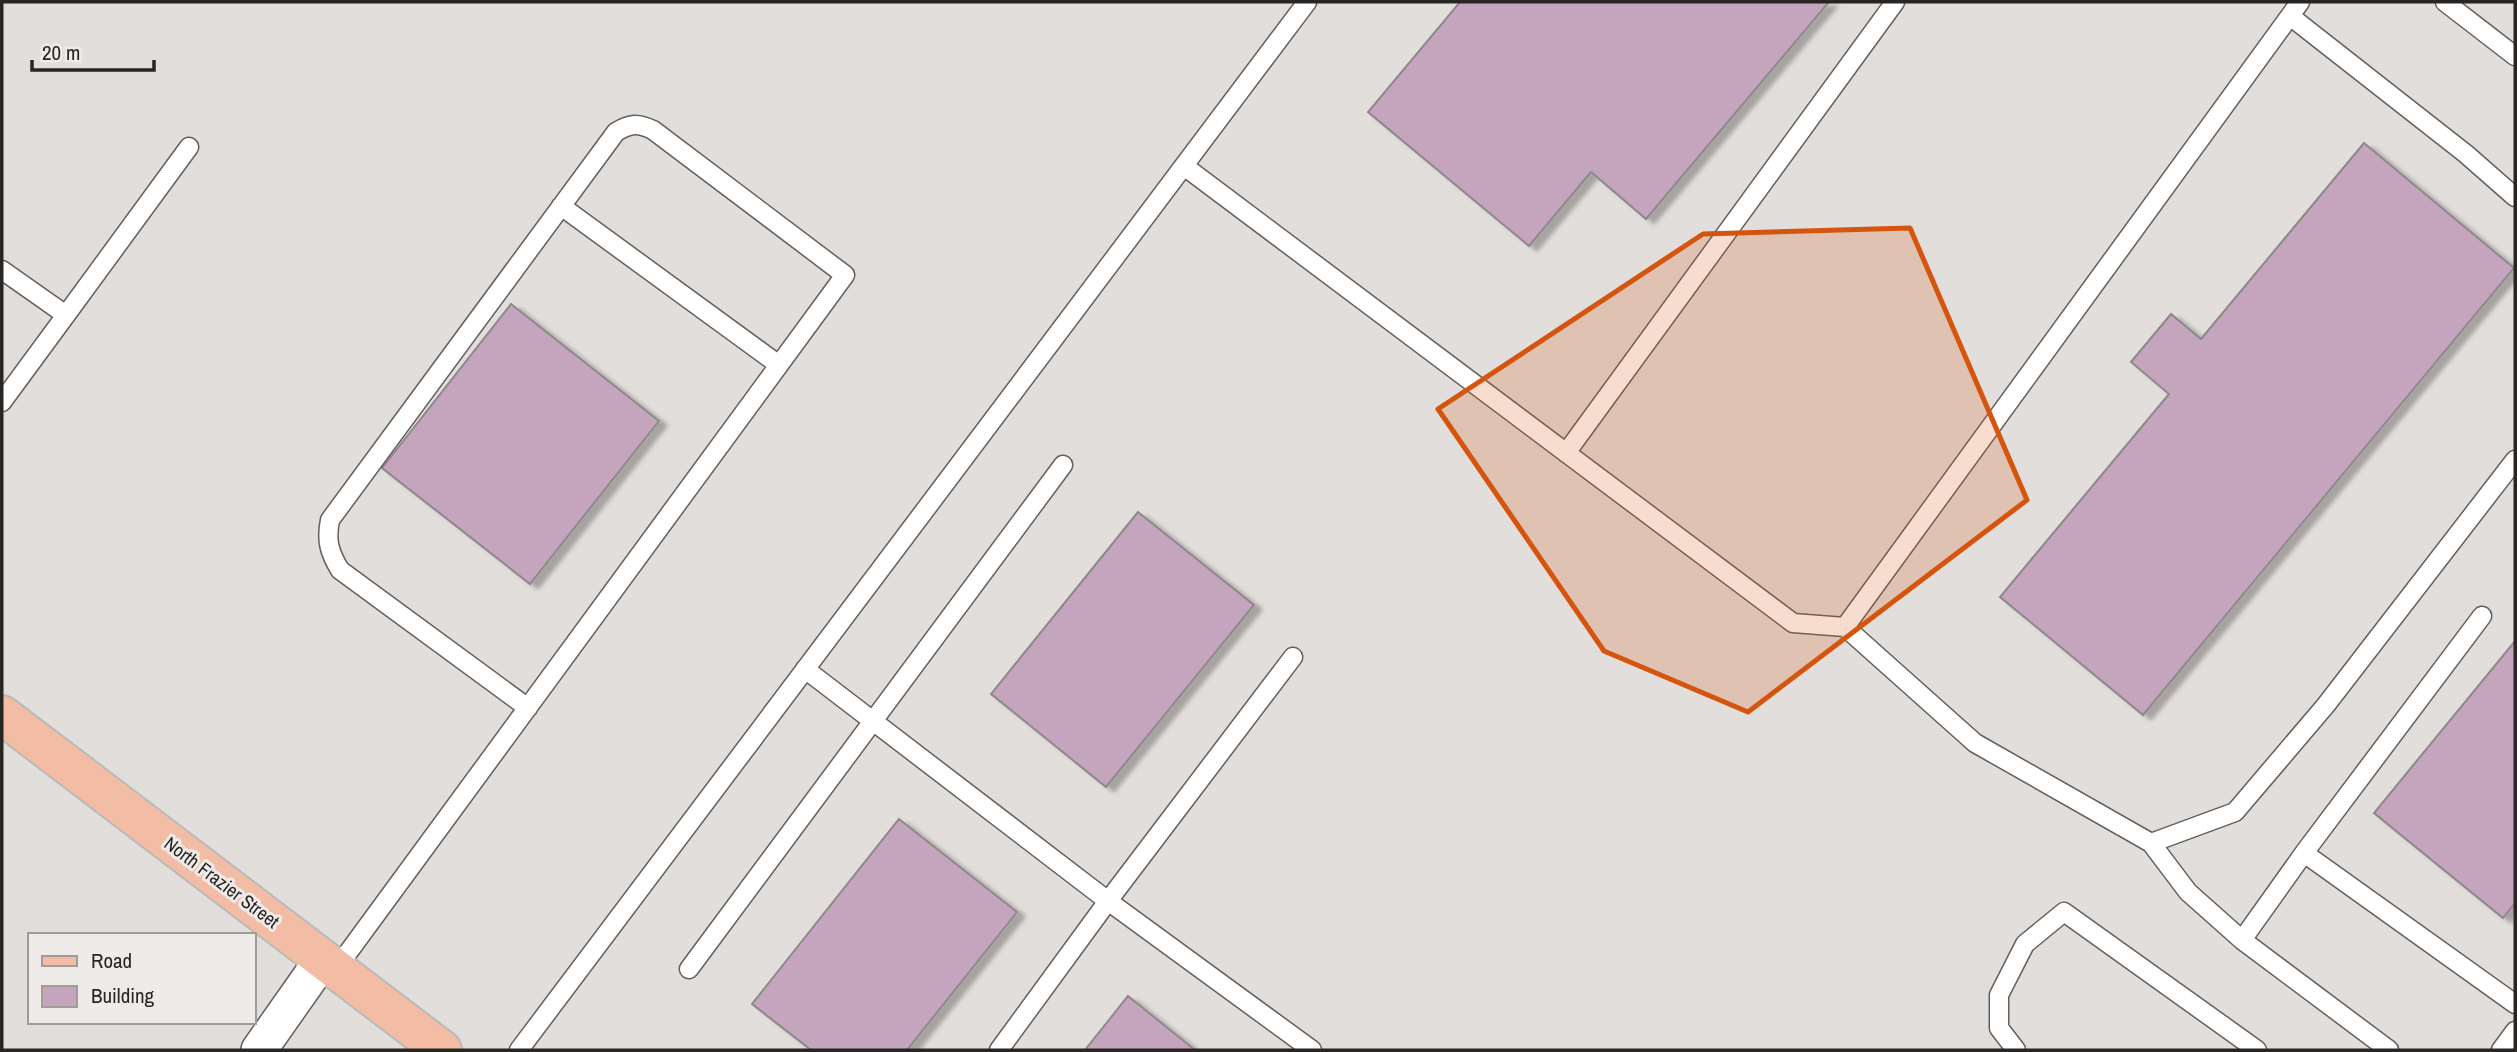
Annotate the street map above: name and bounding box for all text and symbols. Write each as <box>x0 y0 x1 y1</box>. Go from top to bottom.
scale bar <box>32 28 154 72</box>
text: 20 m <box>42 38 80 67</box>
street label: North Frazier Street <box>159 830 285 934</box>
legend <box>28 933 256 1024</box>
text: Road <box>91 946 132 975</box>
text: Building <box>91 981 155 1010</box>

